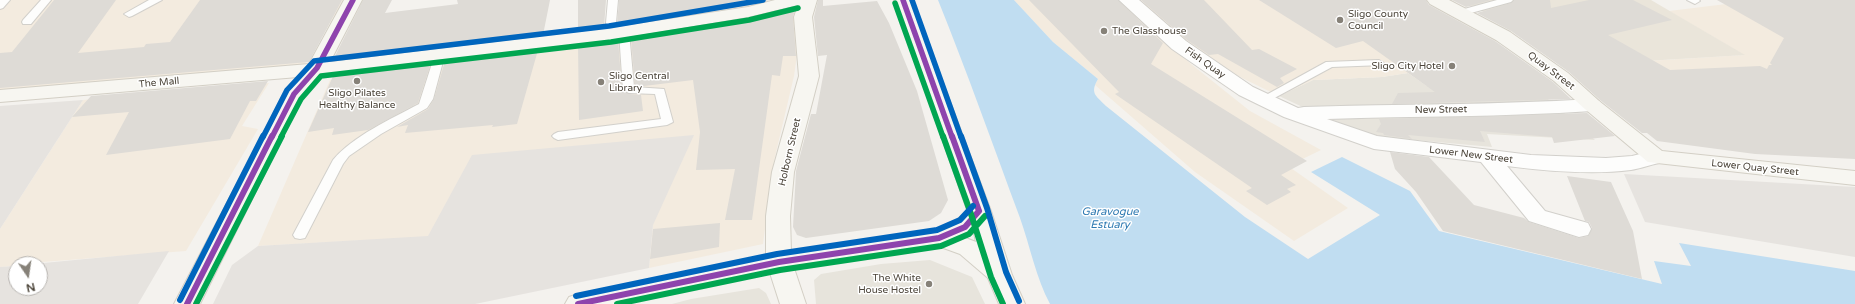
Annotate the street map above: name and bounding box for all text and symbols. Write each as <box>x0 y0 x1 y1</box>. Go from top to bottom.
place label: Sligo County Council <box>1348 8 1408 32</box>
marker: Sligo County Council <box>1335 15 1345 25</box>
place label: The Glasshouse <box>1112 25 1186 37</box>
marker: The Glasshouse <box>1099 26 1109 36</box>
street label: Fish Quay <box>1182 45 1228 81</box>
street label: Quay Street <box>1525 49 1577 93</box>
place label: Sligo City Hotel <box>1371 60 1444 72</box>
marker: Sligo City Hotel <box>1447 61 1457 71</box>
place label: Sligo Central Library <box>609 70 669 94</box>
street label: The Mall <box>138 75 180 91</box>
marker: Sligo Pilates Healthy Balance <box>352 76 362 86</box>
marker: Sligo Central Library <box>596 77 606 87</box>
place label: Sligo Pilates Healthy Balance <box>319 87 395 110</box>
street label: New Street <box>1415 104 1467 116</box>
street label: Holborn Street <box>776 117 804 187</box>
street label: Lower New Street <box>1428 144 1514 166</box>
street label: Lower Quay Street <box>1711 157 1799 179</box>
water label: Garavogue Estuary <box>1081 205 1139 231</box>
north arrow <box>8 256 48 296</box>
place label: The White House Hostel <box>858 272 921 296</box>
marker: The White House Hostel <box>924 279 934 289</box>
text: N <box>25 280 36 295</box>

